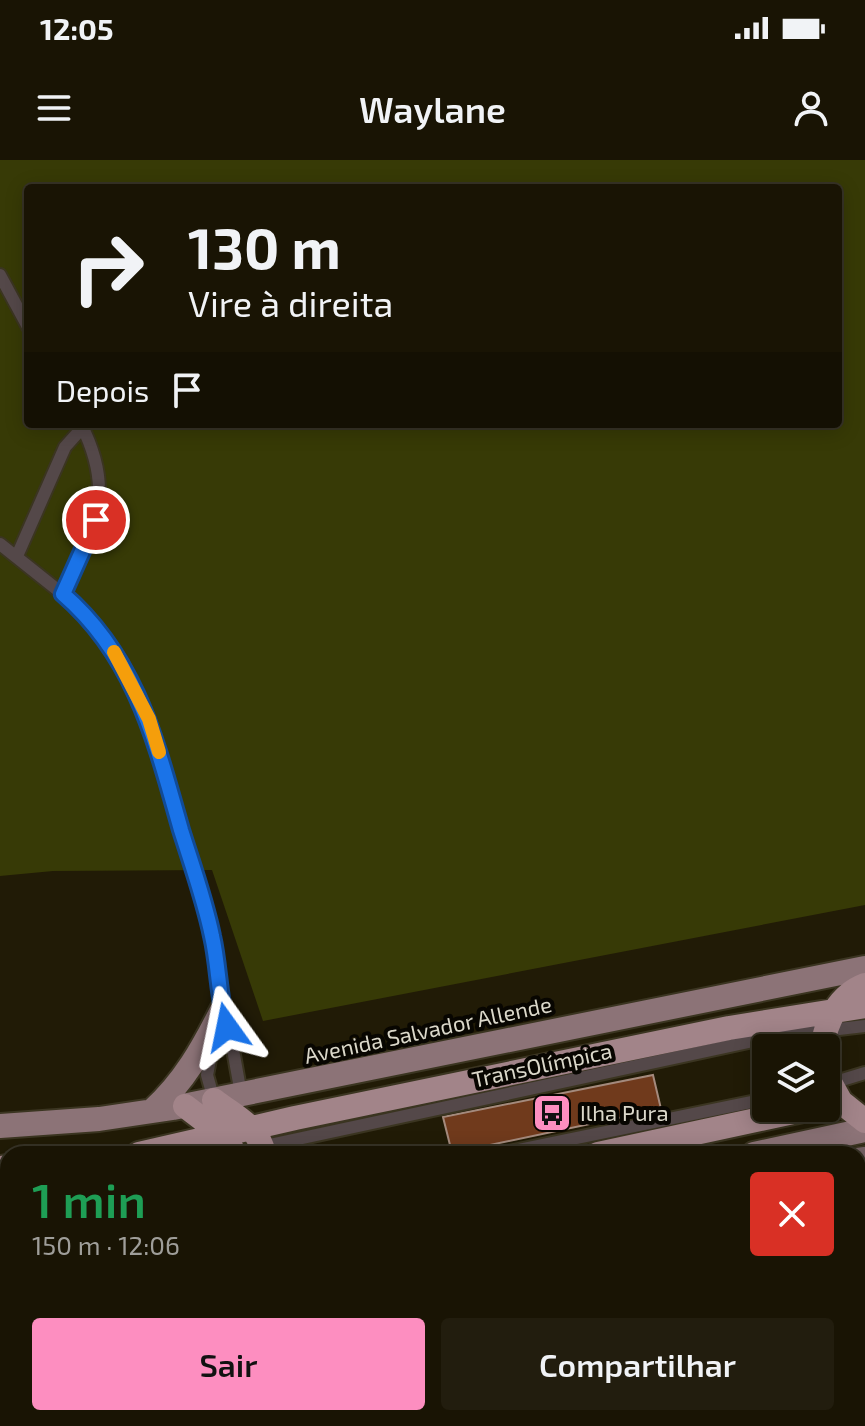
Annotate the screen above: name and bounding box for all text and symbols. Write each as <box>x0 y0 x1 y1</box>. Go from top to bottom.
text: 12:05 <box>40 10 114 46</box>
icon: menu <box>32 86 76 130</box>
icon: person <box>789 86 833 130</box>
text: Waylane <box>359 87 506 130</box>
text: 130 m <box>188 213 341 280</box>
icon: right <box>56 216 160 320</box>
text: Vire à direita <box>188 281 393 324</box>
icon: arrive <box>165 368 209 412</box>
text: Depois <box>56 372 149 408</box>
pin <box>62 486 130 554</box>
icon: arrive <box>74 498 118 542</box>
position arrow <box>185 985 269 1069</box>
street label: Avenida Salvador Allende <box>302 990 554 1068</box>
map controls <box>752 1034 840 1122</box>
button: layers <box>752 1034 840 1122</box>
street label: TransOlímpica <box>469 1036 614 1092</box>
bus stop icon: Ilha Pura <box>531 1092 573 1134</box>
place label: Ilha Pura <box>580 1099 668 1125</box>
text: 1 min <box>32 1170 146 1228</box>
button: close <box>750 1172 834 1256</box>
text: 150 m · 12:06 <box>32 1229 180 1260</box>
button: Sair <box>32 1318 425 1410</box>
button: Compartilhar <box>441 1318 834 1410</box>

